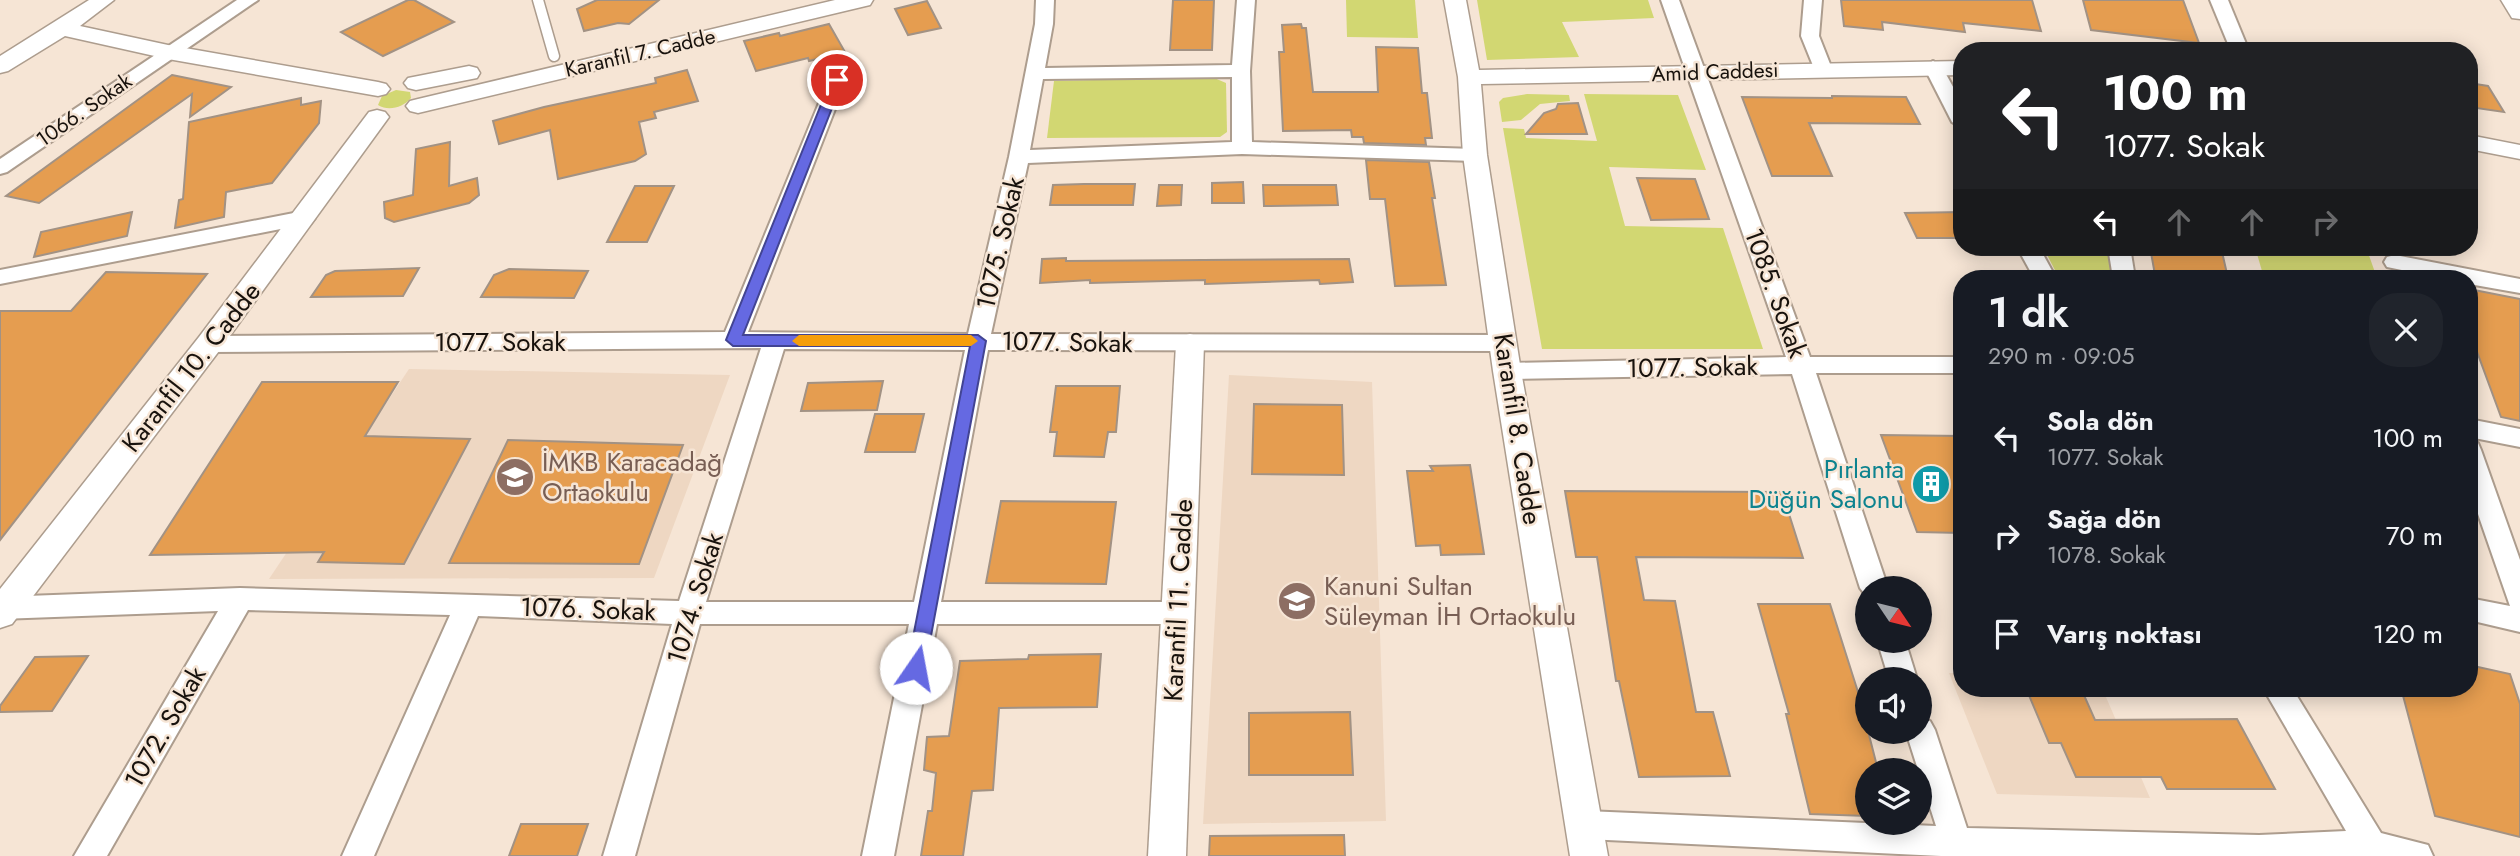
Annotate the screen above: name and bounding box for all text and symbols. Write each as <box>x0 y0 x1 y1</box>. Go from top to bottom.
street label: Karanfil 7. Cadde <box>562 21 718 85</box>
pin <box>807 50 867 110</box>
street label: Amid Caddesi <box>1651 55 1779 89</box>
text: 100 m <box>2103 58 2248 128</box>
icon: arrive <box>818 61 856 99</box>
street label: 1066. Sokak <box>30 66 138 154</box>
icon: left <box>1988 70 2079 161</box>
text: 1077. Sokak <box>2103 123 2265 169</box>
street label: 1075. Sokak <box>966 172 1034 313</box>
icon: left <box>2087 203 2125 241</box>
icon: ahead <box>2160 203 2198 241</box>
icon: ahead <box>2233 203 2271 241</box>
icon: right <box>2306 203 2344 241</box>
street label: 1085. Sokak <box>1735 223 1817 364</box>
street label: Karanfil 10. Cadde <box>112 274 270 460</box>
text: 1 dk <box>1988 282 2069 343</box>
button: close <box>2369 293 2443 367</box>
street label: 1077. Sokak <box>1001 322 1134 362</box>
street label: 1077. Sokak <box>434 323 566 361</box>
street label: Karanfil 8. Cadde <box>1484 331 1552 527</box>
text: 290 m · 09:05 <box>1988 339 2134 373</box>
street label: 1077. Sokak <box>1626 347 1759 387</box>
text: Sola dön <box>2047 402 2154 440</box>
icon: left <box>1988 419 2026 457</box>
text: 100 m <box>2372 419 2443 457</box>
text: 1077. Sokak <box>2047 440 2163 474</box>
place label: İMKB Karacadağ Ortaokulu <box>542 443 722 511</box>
place label: Pırlanta Düğün Salonu <box>1749 450 1904 518</box>
school or university icon: İMKB Karacadağ Ortaokulu <box>494 456 536 498</box>
building icon: Pırlanta Düğün Salonu <box>1910 463 1952 505</box>
street label: Karanfil 11. Cadde <box>1154 498 1202 702</box>
text: Sağa dön <box>2047 500 2161 538</box>
icon: right <box>1988 517 2026 555</box>
text: 70 m <box>2386 517 2443 555</box>
street label: 1074. Sokak <box>657 527 733 668</box>
text: 1078. Sokak <box>2047 538 2166 572</box>
place label: Kanuni Sultan Süleyman İH Ortaokulu <box>1324 567 1576 635</box>
north arrow <box>1855 576 1932 653</box>
map controls <box>1855 576 1932 835</box>
school or university icon: Kanuni Sultan Süleyman İH Ortaokulu <box>1276 580 1318 622</box>
street label: 1076. Sokak <box>520 588 657 630</box>
icon: arrive <box>1988 615 2026 653</box>
text: Varış noktası <box>2047 615 2202 653</box>
text: 120 m <box>2373 615 2443 653</box>
position arrow <box>879 631 953 705</box>
street label: 1072. Sokak <box>115 658 216 795</box>
button: sound <box>1855 667 1932 744</box>
button: layers <box>1855 758 1932 835</box>

